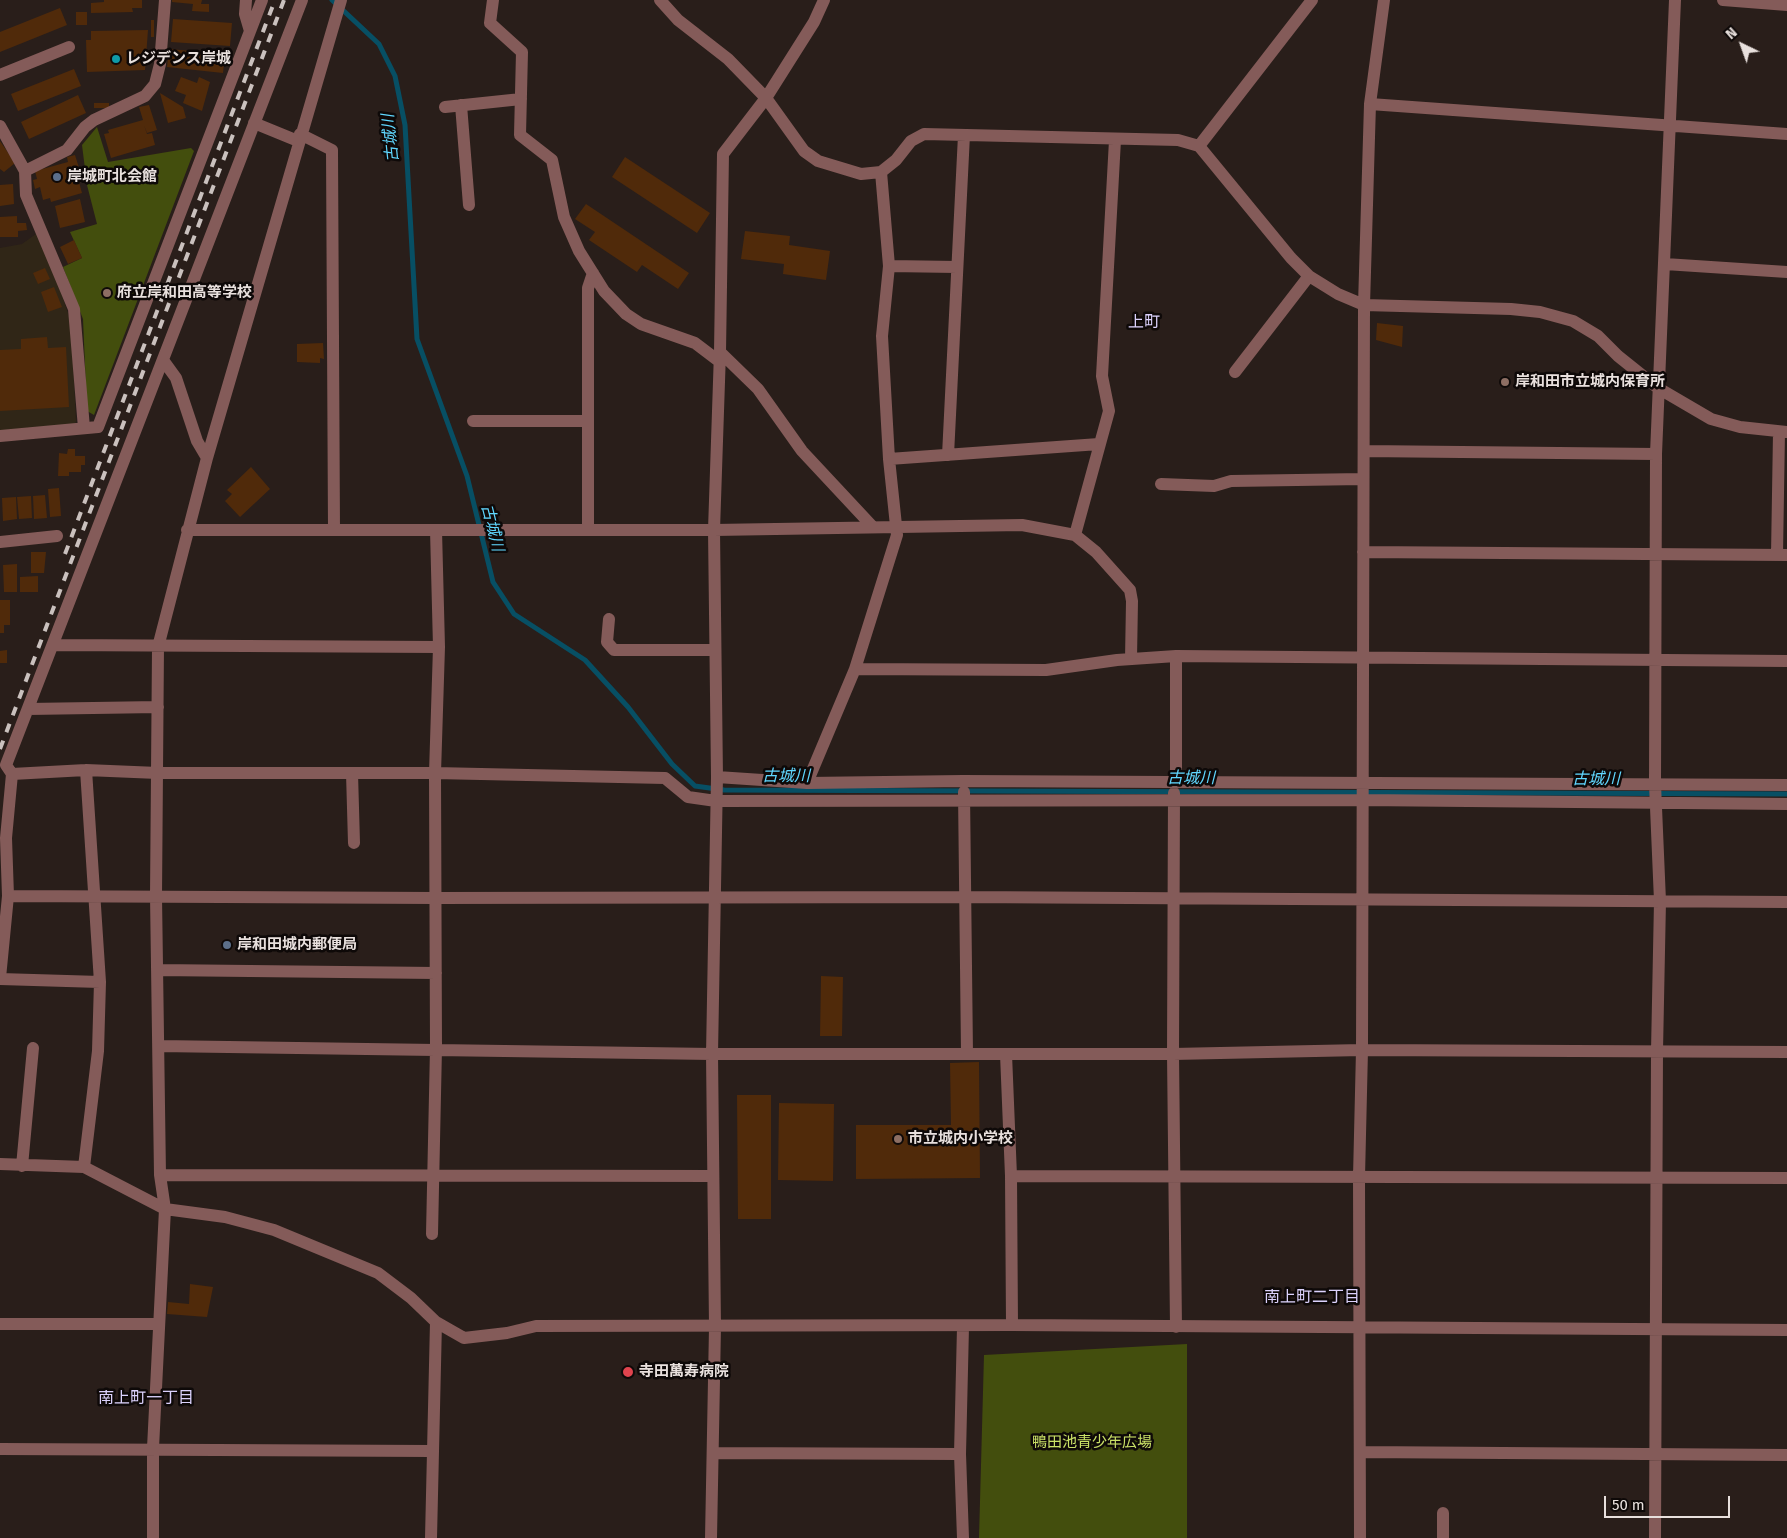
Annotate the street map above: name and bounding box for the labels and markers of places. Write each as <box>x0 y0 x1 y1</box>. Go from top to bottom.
place label: レジデンス岸城 <box>126 50 231 68</box>
marker: レジデンス岸城 <box>110 53 122 65</box>
place label: 岸城町北会館 <box>67 168 157 186</box>
marker: 岸城町北会館 <box>51 171 63 183</box>
place label: 府立岸和田高等学校 <box>117 284 252 302</box>
marker: 府立岸和田高等学校 <box>101 287 113 299</box>
place label: 岸和田市立城内保育所 <box>1515 373 1665 391</box>
marker: 岸和田市立城内保育所 <box>1499 376 1511 388</box>
place label: 岸和田城内郵便局 <box>237 936 357 954</box>
marker: 岸和田城内郵便局 <box>221 939 233 951</box>
place label: 市立城内小学校 <box>908 1130 1013 1148</box>
marker: 市立城内小学校 <box>892 1133 904 1145</box>
place label: 寺田萬寿病院 <box>639 1363 729 1381</box>
marker: 寺田萬寿病院 <box>621 1365 635 1379</box>

